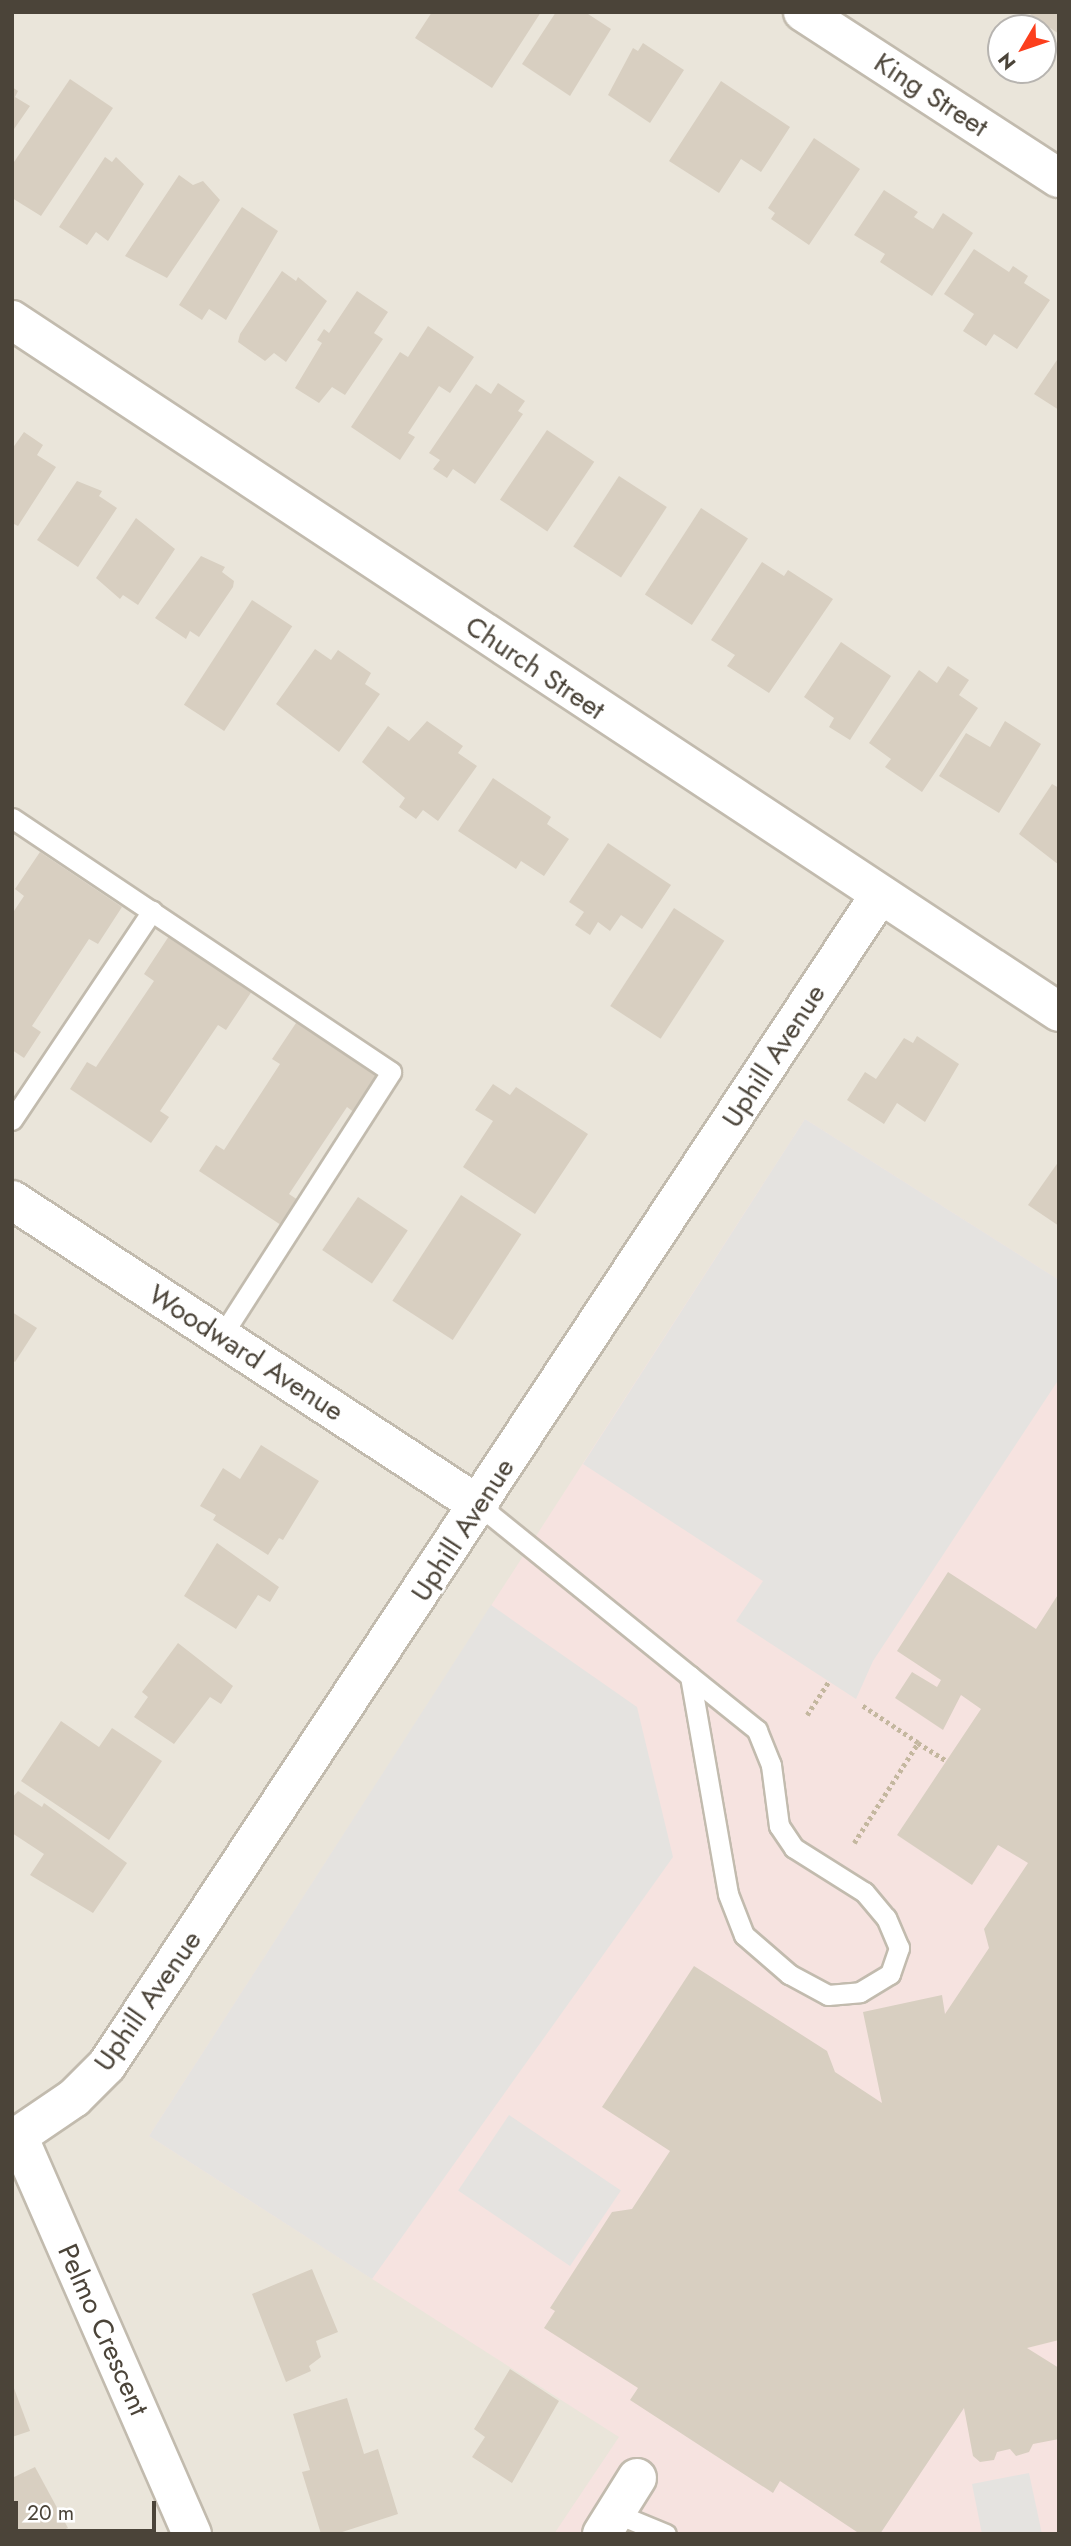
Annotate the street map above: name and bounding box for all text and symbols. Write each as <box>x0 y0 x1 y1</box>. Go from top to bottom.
north arrow <box>987 14 1057 84</box>
street label: King Street <box>868 46 994 144</box>
text: N <box>992 47 1022 76</box>
street label: Church Street <box>459 609 611 727</box>
street label: Uphill Avenue <box>715 978 833 1134</box>
street label: Woodward Avenue <box>142 1277 350 1429</box>
street label: Uphill Avenue <box>404 1452 522 1608</box>
street label: Uphill Avenue <box>87 1924 209 2078</box>
street label: Pelmo Crescent <box>50 2239 156 2421</box>
scale bar <box>18 2486 159 2530</box>
text: 20 m <box>27 2498 74 2528</box>

